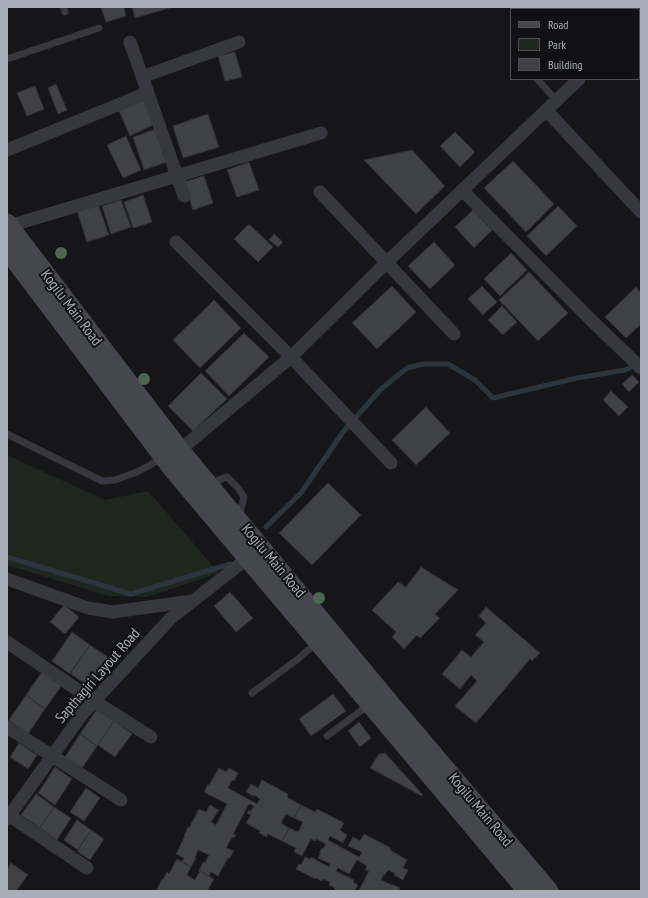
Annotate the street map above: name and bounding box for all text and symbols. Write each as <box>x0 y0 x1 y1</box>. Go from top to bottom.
legend <box>510 8 640 80</box>
text: Road <box>548 17 568 32</box>
text: Park <box>548 37 566 52</box>
text: Building <box>548 57 583 72</box>
street label: Kogilu Main Road <box>37 266 105 350</box>
street label: Kogilu Main Road <box>237 521 309 601</box>
street label: Sapthagiri Layout Road <box>52 625 144 727</box>
street label: Kogilu Main Road <box>444 770 516 850</box>

